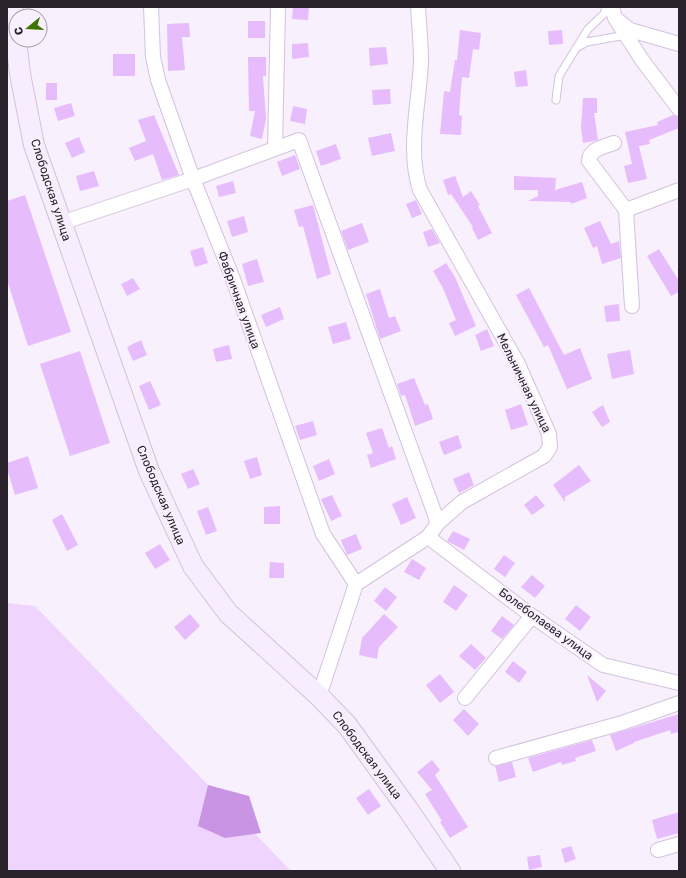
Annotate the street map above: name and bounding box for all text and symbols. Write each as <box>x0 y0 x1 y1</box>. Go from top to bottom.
north arrow <box>8 8 48 48</box>
text: С <box>12 25 26 37</box>
street label: Слободская улица <box>28 137 74 243</box>
street label: Фабричная улица <box>215 249 263 351</box>
street label: Мельничная улица <box>494 331 554 435</box>
street label: Слободская улица <box>134 443 188 547</box>
street label: Болеболаева улица <box>496 585 596 663</box>
street label: Слободская улица <box>329 708 405 802</box>

